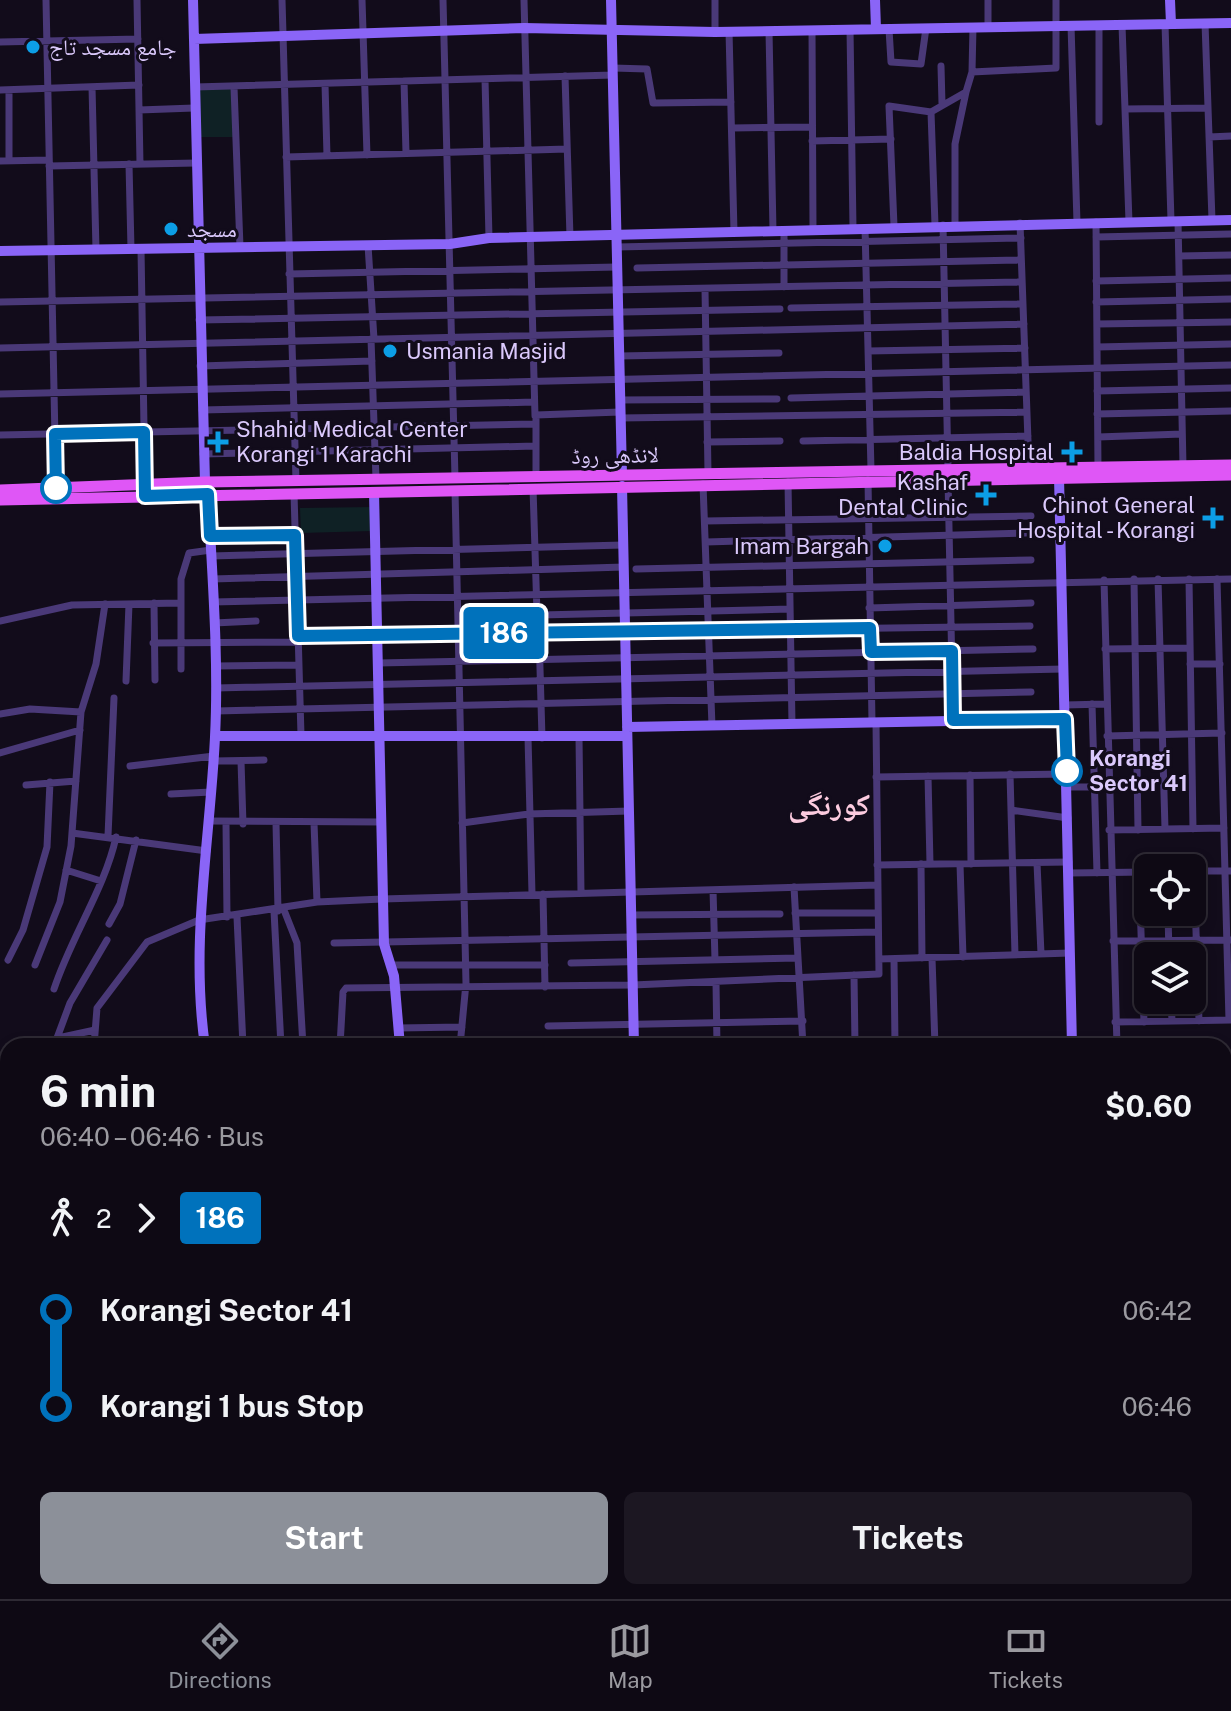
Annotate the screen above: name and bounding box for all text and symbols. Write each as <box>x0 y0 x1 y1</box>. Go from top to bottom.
place label: جامع مسجد تاج <box>49 34 177 61</box>
marker: جامع مسجد تاج <box>24 38 42 56</box>
place label: مسجد <box>187 216 237 242</box>
marker: مسجد <box>162 220 180 238</box>
place label: Usmania Masjid <box>406 338 566 364</box>
marker: Usmania Masjid <box>381 342 399 360</box>
place label: Shahid Medical Center Korangi 1 Karachi <box>236 416 468 467</box>
marker: Shahid Medical Center Korangi 1 Karachi <box>207 431 229 453</box>
place label: Baldia Hospital <box>899 439 1054 465</box>
street label: لانڈھی روڈ <box>571 441 659 470</box>
marker: Baldia Hospital <box>1061 441 1083 463</box>
place label: Kashaf Dental Clinic <box>838 469 968 520</box>
unlabelled marker <box>41 473 71 503</box>
marker: Kashaf Dental Clinic <box>975 484 997 506</box>
place label: Chinot General Hospital - Korangi <box>1017 492 1195 543</box>
marker: Chinot General Hospital - Korangi <box>1202 507 1224 529</box>
place label: Imam Bargah <box>734 533 869 559</box>
marker: Imam Bargah <box>876 537 894 555</box>
line badge: 186 <box>458 607 550 659</box>
text: 186 <box>479 616 529 649</box>
place label: Korangi Sector 41 <box>1089 745 1188 796</box>
marker: Korangi Sector 41 <box>1052 756 1082 786</box>
district label: کورنگی <box>788 786 870 823</box>
map controls <box>1134 854 1206 1014</box>
button: locate <box>1134 854 1206 926</box>
button: layers <box>1134 942 1206 1014</box>
text: 6 min <box>40 1065 156 1117</box>
text: $0.60 <box>1105 1088 1192 1124</box>
text: 06:40 – 06:46 · Bus <box>40 1121 264 1152</box>
icon: walk <box>40 1196 84 1240</box>
icon: forward <box>124 1196 168 1240</box>
text: 186 <box>196 1201 245 1234</box>
text: 2 <box>96 1203 112 1234</box>
text: Korangi Sector 41 <box>100 1292 353 1328</box>
text: 06:42 <box>1123 1295 1192 1326</box>
text: Korangi 1 bus Stop <box>100 1388 364 1424</box>
text: 06:46 <box>1122 1391 1192 1422</box>
button: Start <box>40 1492 608 1584</box>
button: Tickets <box>624 1492 1192 1584</box>
tab: Directions <box>168 1619 272 1693</box>
tab: Map <box>608 1619 653 1693</box>
tab: Tickets <box>989 1619 1063 1693</box>

